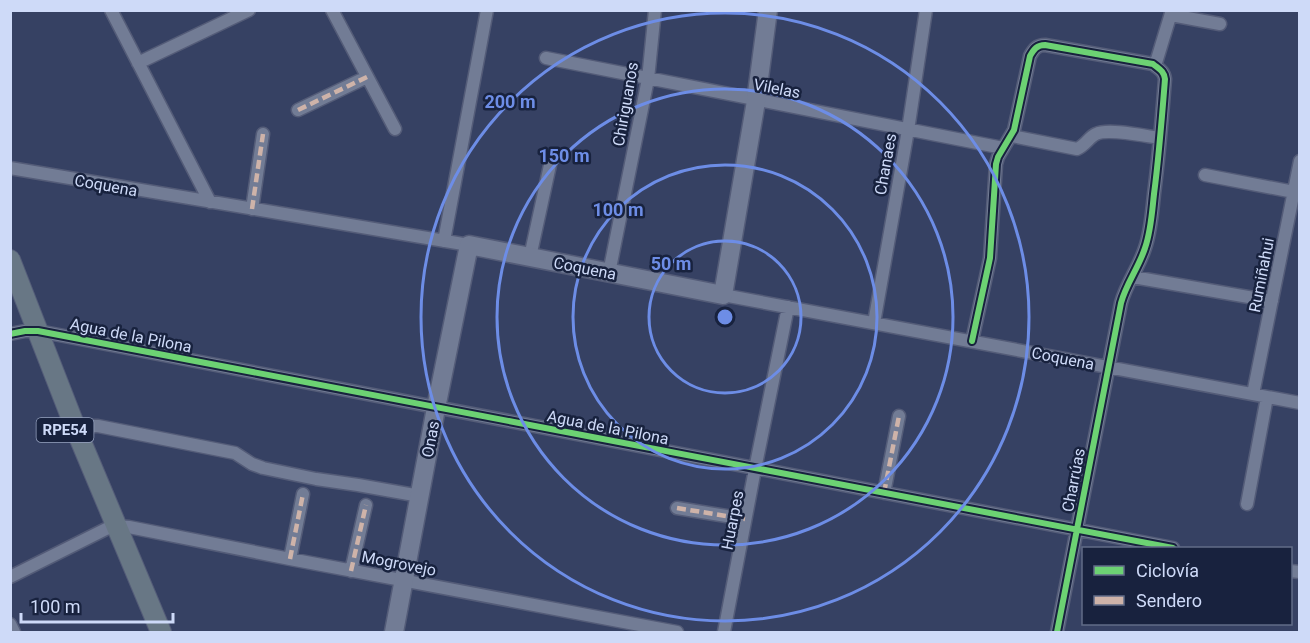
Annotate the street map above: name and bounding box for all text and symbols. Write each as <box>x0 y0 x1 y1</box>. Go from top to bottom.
street label: Chiriguanos <box>609 61 642 148</box>
street label: Vilelas <box>752 75 802 102</box>
text: 200 m <box>484 91 536 112</box>
street label: Chanaes <box>871 132 900 196</box>
text: 150 m <box>538 145 590 166</box>
street label: Coquena <box>73 171 139 200</box>
text: 100 m <box>592 199 644 220</box>
street label: Rumiñahui <box>1245 236 1278 314</box>
street label: Coquena <box>552 253 618 284</box>
text: 50 m <box>651 253 691 274</box>
centre of rings <box>715 307 735 327</box>
street label: Agua de la Pilona <box>68 314 193 357</box>
street label: Coquena <box>1030 343 1096 374</box>
street label: Agua de la Pilona <box>545 406 670 449</box>
road number: RPE54 <box>36 418 94 442</box>
street label: Onas <box>418 419 443 459</box>
street label: Charrúas <box>1058 447 1089 514</box>
street label: Huarpes <box>717 489 748 551</box>
street label: Mogrovejo <box>360 547 438 580</box>
legend <box>1082 547 1292 625</box>
text: Ciclovía <box>1136 560 1199 581</box>
scale bar <box>21 586 172 624</box>
text: Sendero <box>1136 590 1202 611</box>
text: 100 m <box>30 596 81 617</box>

